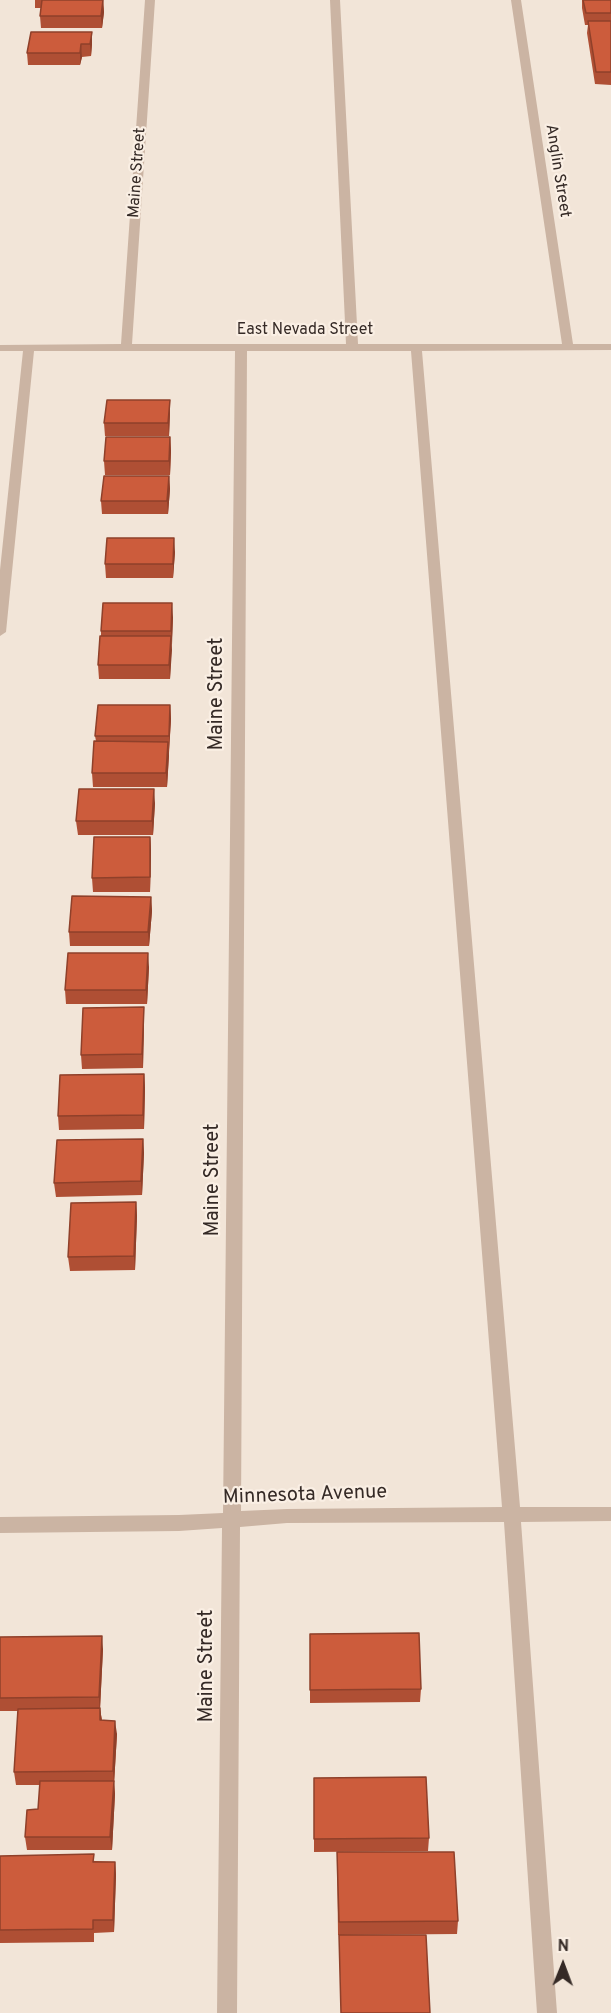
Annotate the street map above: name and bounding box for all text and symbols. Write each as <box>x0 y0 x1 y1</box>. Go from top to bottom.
street label: Anglin Street <box>540 123 574 219</box>
street label: Maine Street <box>125 127 151 219</box>
street label: East Nevada Street <box>237 321 373 341</box>
street label: Maine Street <box>206 637 230 751</box>
street label: Maine Street <box>202 1123 226 1237</box>
street label: Minnesota Avenue <box>222 1481 388 1511</box>
street label: Maine Street <box>196 1609 220 1723</box>
north arrow <box>533 1935 593 1995</box>
text: N <box>557 1937 569 1957</box>

